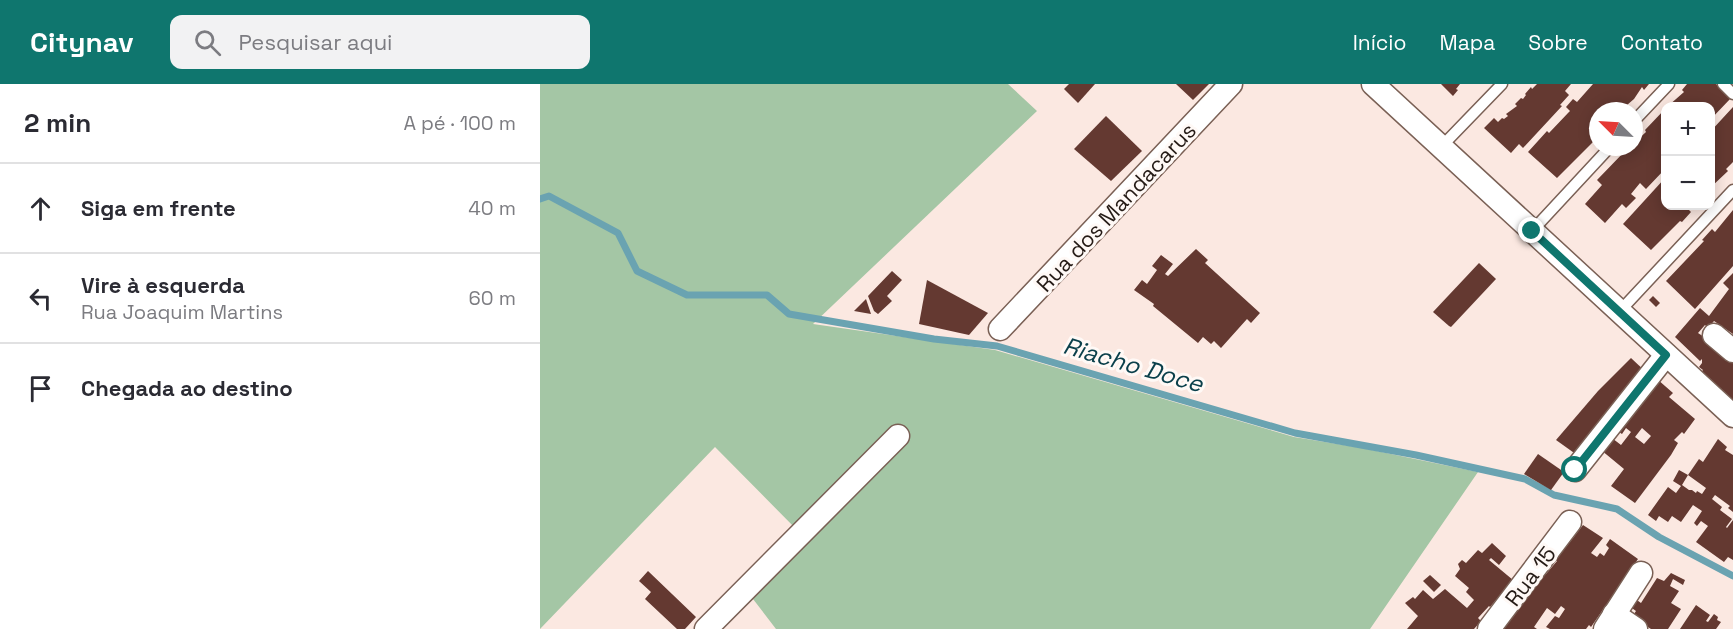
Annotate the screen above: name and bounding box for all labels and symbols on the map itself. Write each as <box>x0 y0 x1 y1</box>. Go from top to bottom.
north arrow <box>1589 102 1643 156</box>
street label: Rua dos Mandacarus <box>1030 116 1202 298</box>
route end <box>1518 217 1544 243</box>
water label: Riacho Doce <box>1060 330 1207 399</box>
route start <box>1561 456 1587 482</box>
street label: Rua 15 <box>1498 540 1562 612</box>

